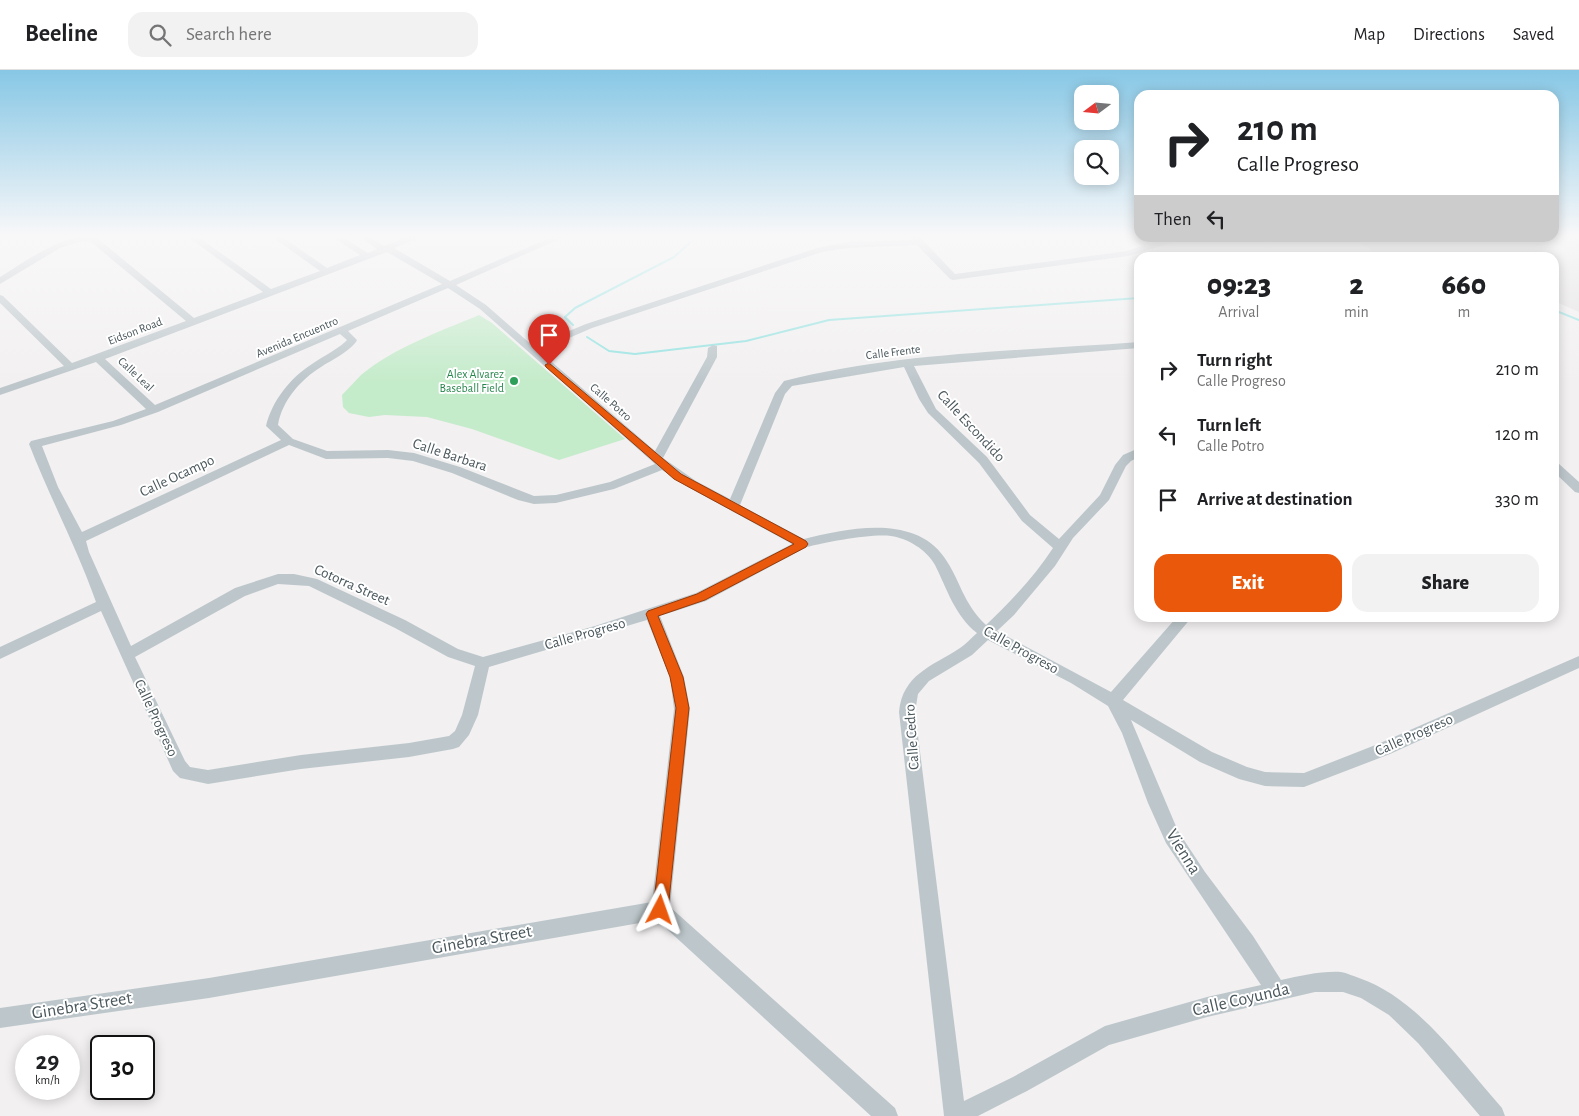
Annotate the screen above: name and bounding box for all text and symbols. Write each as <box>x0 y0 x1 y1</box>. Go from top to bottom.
search box <box>128 12 478 57</box>
icon: search <box>146 21 174 49</box>
text: Beeline <box>25 22 98 46</box>
text: Search here <box>186 25 272 44</box>
text: Map <box>1354 26 1385 44</box>
text: Directions <box>1413 26 1485 44</box>
text: Saved <box>1513 26 1554 44</box>
north arrow <box>1074 85 1119 130</box>
map controls <box>1074 85 1119 185</box>
icon: right <box>1154 110 1219 175</box>
text: 210 m <box>1237 112 1318 147</box>
button: search <box>1074 140 1119 185</box>
text: Calle Progreso <box>1237 153 1359 175</box>
icon: left <box>1202 205 1230 233</box>
text: Then <box>1154 210 1192 229</box>
text: 09:23 <box>1207 270 1271 300</box>
text: 2 <box>1349 270 1364 300</box>
text: 660 <box>1441 270 1486 300</box>
text: Arrival <box>1218 304 1260 320</box>
text: min <box>1344 304 1369 320</box>
text: m <box>1457 304 1470 320</box>
street label: Avenida Encuentro <box>254 314 340 360</box>
pin <box>528 314 570 365</box>
street label: Eidson Road <box>106 315 164 347</box>
icon: arrive <box>535 321 563 349</box>
street label: Calle Frente <box>865 343 921 361</box>
text: Turn right <box>1197 351 1272 370</box>
street label: Calle Leal <box>116 355 156 393</box>
icon: right <box>1154 356 1182 384</box>
text: 210 m <box>1495 360 1539 379</box>
place label: Alex Alvarez Baseball Field <box>440 368 504 394</box>
text: Calle Progreso <box>1197 373 1286 389</box>
marker: Alex Alvarez Baseball Field <box>508 375 520 387</box>
street label: Calle Potro <box>588 381 634 423</box>
street label: Calle Escondido <box>934 387 1008 465</box>
text: Turn left <box>1197 416 1261 435</box>
icon: left <box>1154 421 1182 449</box>
text: 120 m <box>1495 425 1539 444</box>
street label: Calle Barbara <box>411 436 489 474</box>
text: Calle Potro <box>1197 438 1264 454</box>
street label: Calle Ocampo <box>137 452 217 500</box>
icon: arrive <box>1154 486 1182 514</box>
text: Arrive at destination <box>1197 490 1353 509</box>
text: 330 m <box>1495 490 1539 509</box>
button: Exit <box>1154 554 1342 612</box>
button: Share <box>1352 554 1539 612</box>
street label: Cotorra Street <box>312 562 392 608</box>
street label: Calle Progreso <box>543 615 627 653</box>
street label: Calle Progreso <box>981 623 1061 677</box>
street label: Calle Progreso <box>132 677 180 759</box>
street label: Calle Cedro <box>902 704 922 770</box>
street label: Calle Progreso <box>1373 711 1455 759</box>
street label: Vienna <box>1162 826 1204 878</box>
position arrow <box>633 883 685 935</box>
street label: Ginebra Street <box>431 922 534 958</box>
street label: Calle Coyunda <box>1191 980 1291 1020</box>
street label: Ginebra Street <box>31 989 134 1023</box>
speed limit sign: 30 <box>90 1035 155 1100</box>
text: 29 <box>36 1049 59 1074</box>
text: km/h <box>35 1074 60 1086</box>

